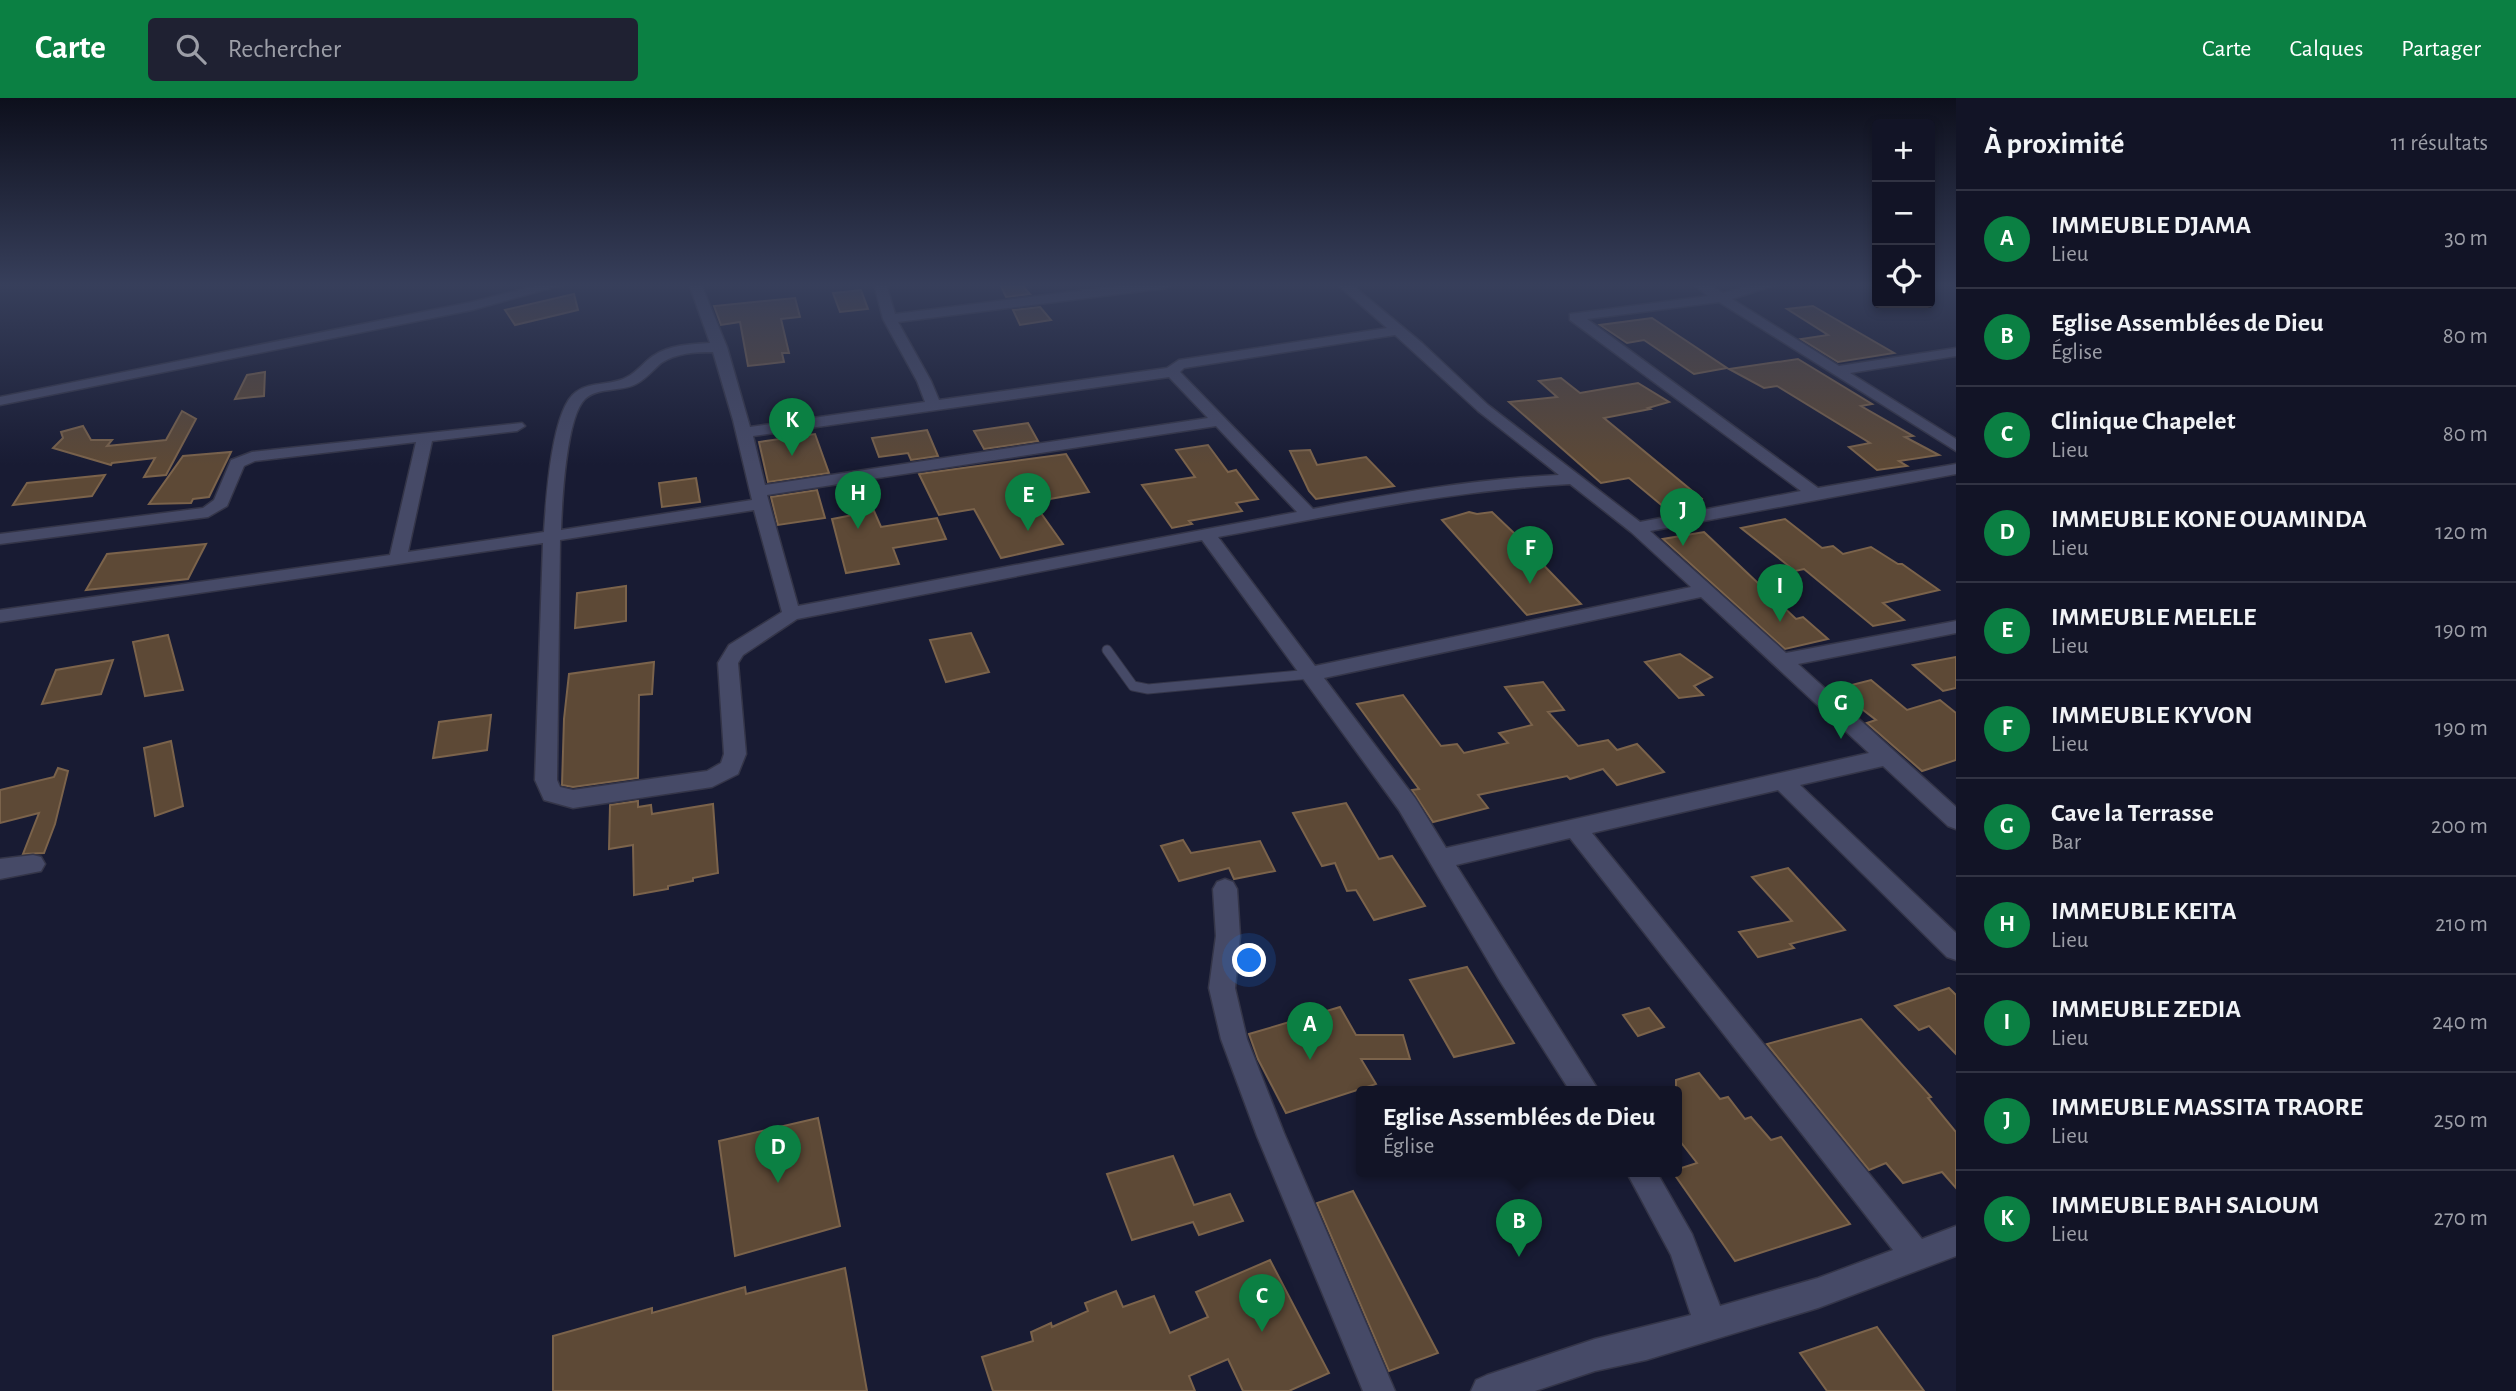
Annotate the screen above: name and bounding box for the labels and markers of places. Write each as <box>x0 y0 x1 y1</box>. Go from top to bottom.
pin: K <box>769 398 815 456</box>
pin: H <box>835 471 881 529</box>
pin: E <box>1005 473 1051 531</box>
pin: J <box>1660 488 1706 546</box>
pin: F <box>1507 526 1553 584</box>
pin: I <box>1757 564 1803 622</box>
pin: G <box>1818 681 1864 739</box>
pin: A <box>1287 1002 1333 1060</box>
pin: D <box>755 1125 801 1183</box>
pin: B <box>1496 1199 1542 1257</box>
pin: C <box>1239 1274 1285 1332</box>

